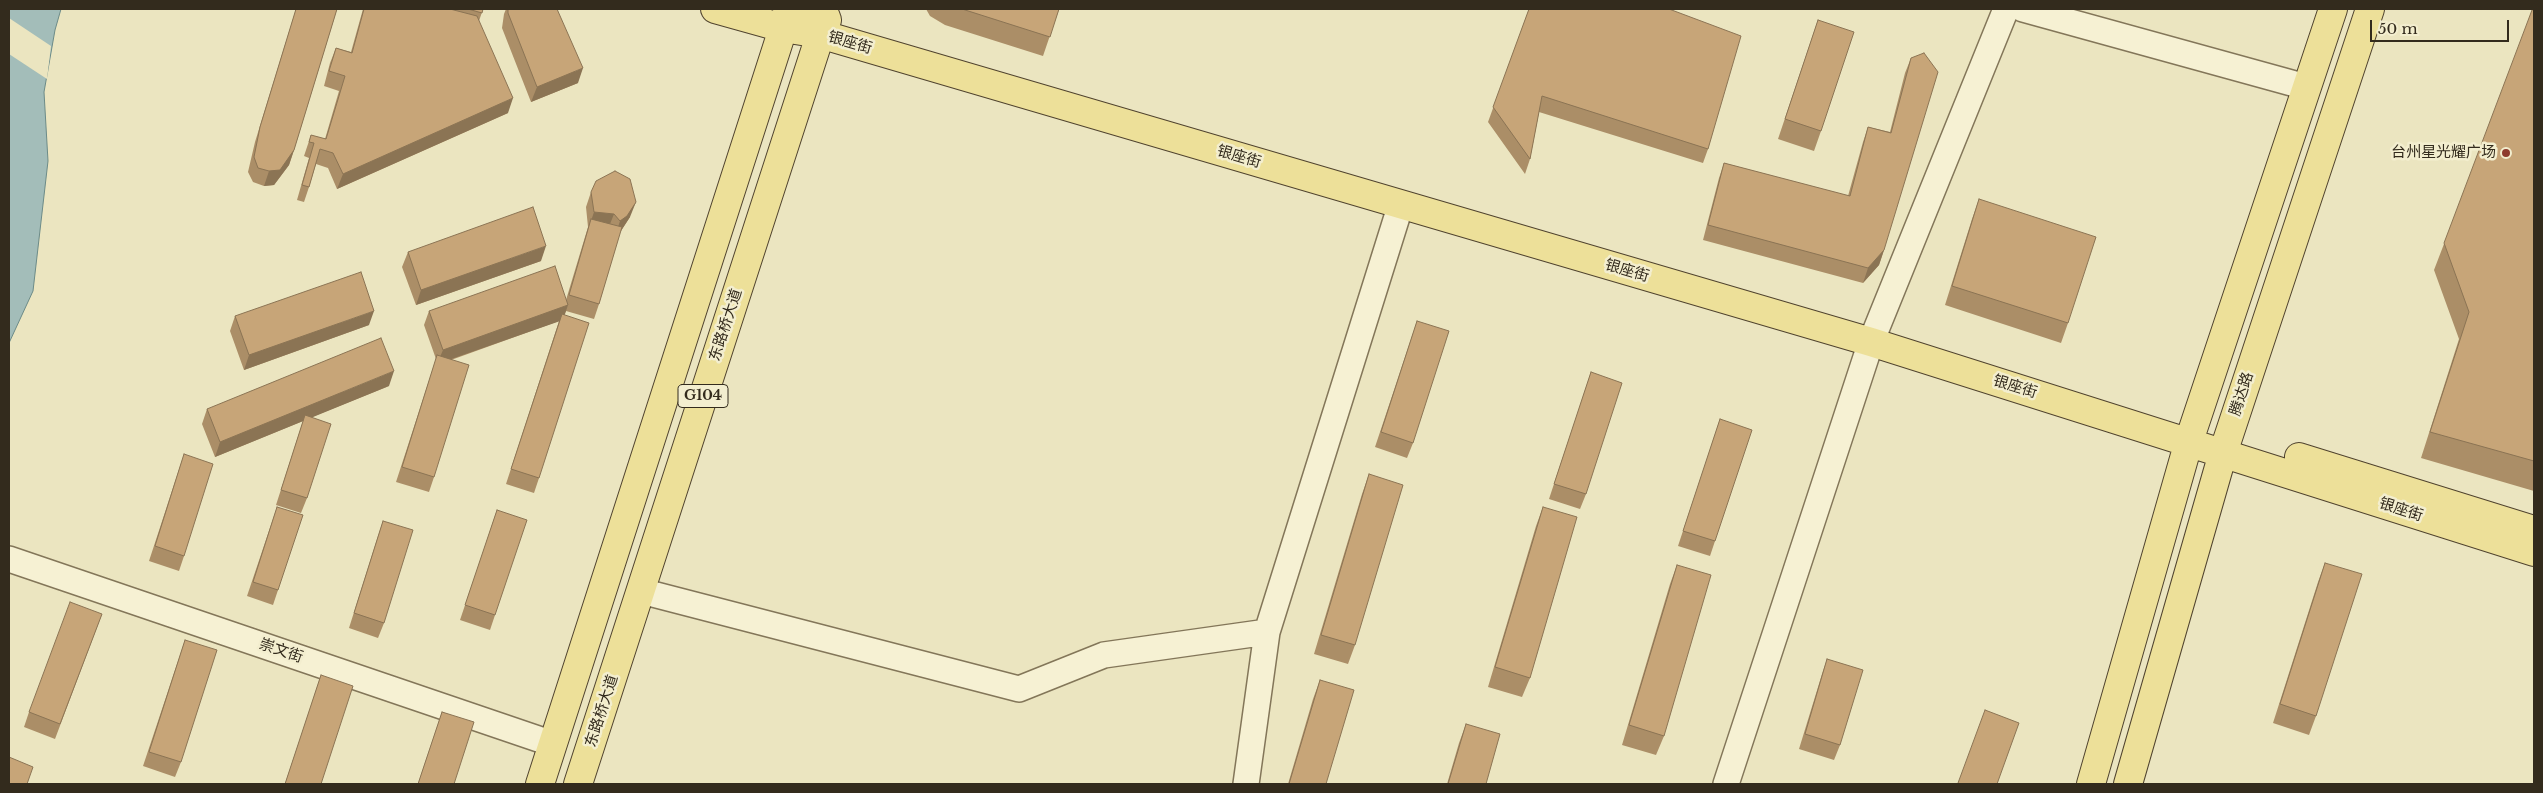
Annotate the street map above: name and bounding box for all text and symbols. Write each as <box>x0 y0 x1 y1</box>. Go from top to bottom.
scale bar <box>2373 10 2512 42</box>
text: 50 m <box>2378 19 2418 38</box>
street label: 银座街 <box>826 28 874 58</box>
street label: 银座街 <box>1215 142 1263 172</box>
place label: 台州星光耀广场 <box>2391 144 2496 162</box>
marker: 台州星光耀广场 <box>2500 147 2512 159</box>
street label: 银座街 <box>1603 256 1651 286</box>
street label: 东路桥大道 <box>706 287 746 363</box>
street label: 腾达路 <box>2226 370 2258 418</box>
street label: 银座街 <box>1991 372 2039 402</box>
road number: G104 <box>678 384 728 408</box>
street label: 银座街 <box>2377 494 2425 526</box>
street label: 崇文街 <box>257 635 305 667</box>
street label: 东路桥大道 <box>582 673 622 749</box>

